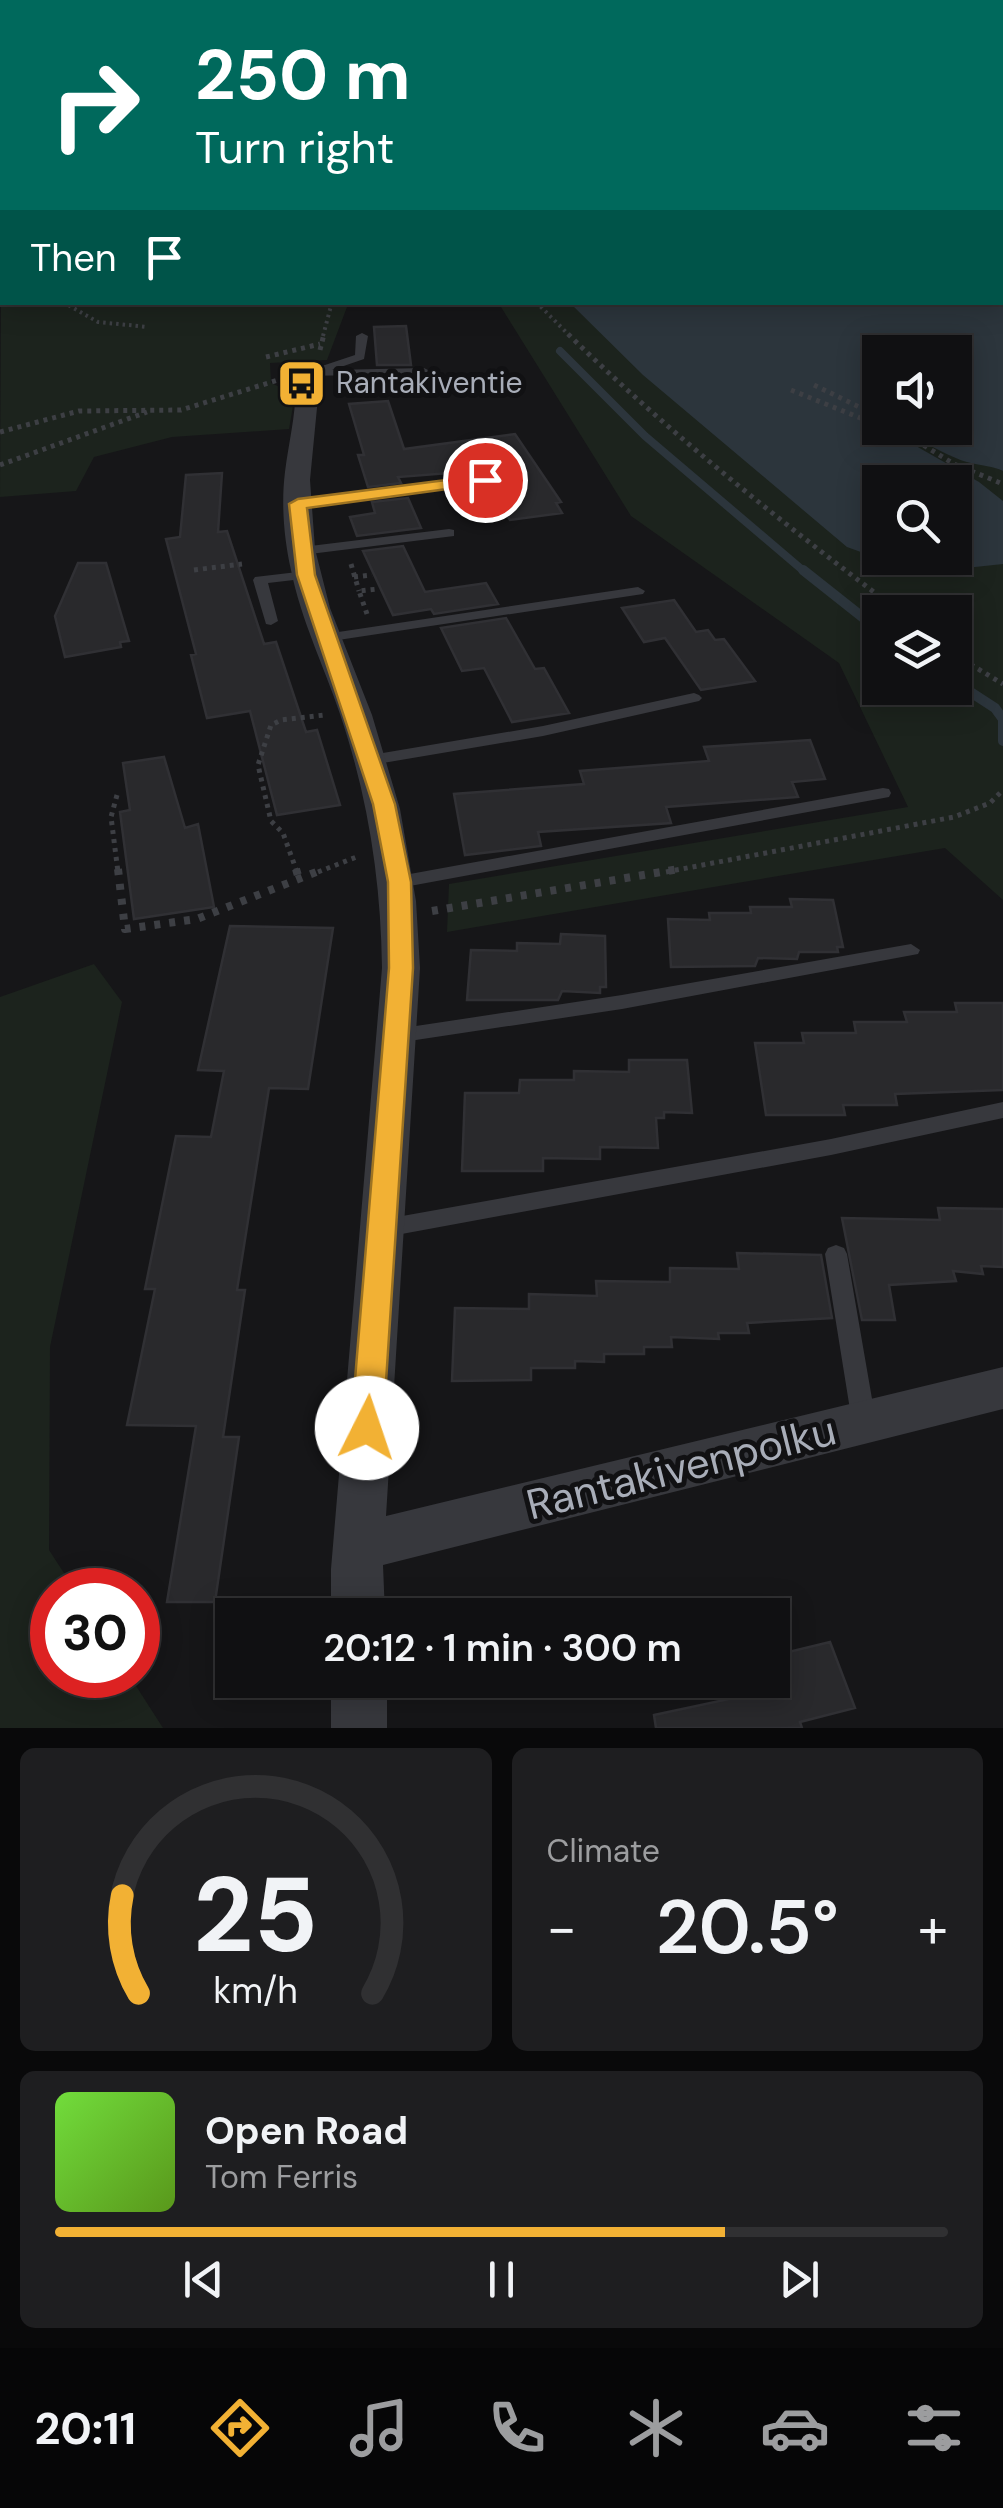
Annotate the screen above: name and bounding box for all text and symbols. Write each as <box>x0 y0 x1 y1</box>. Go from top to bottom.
text: 250 m <box>195 30 411 121</box>
icon: right <box>30 40 160 170</box>
text: Turn right <box>195 118 394 177</box>
icon: arrive <box>137 230 192 285</box>
text: Then <box>30 233 117 283</box>
map controls <box>862 335 972 705</box>
button: sound <box>862 335 972 445</box>
bus stop icon: Rantakiventie <box>275 357 327 409</box>
place label: Rantakiventie <box>336 363 523 402</box>
pin <box>443 438 528 523</box>
icon: arrive <box>458 453 513 508</box>
button: search <box>862 465 972 575</box>
button: layers <box>862 595 972 705</box>
position arrow <box>315 1376 419 1480</box>
street label: Rantakivenpolku <box>521 1402 841 1532</box>
speed limit sign: 30 <box>30 1568 160 1698</box>
text: 20:12 · 1 min · 300 m <box>323 1623 682 1673</box>
text: Climate <box>547 1830 660 1872</box>
text: 25 <box>193 1848 318 1983</box>
text: 20.5° <box>656 1879 839 1976</box>
text: − <box>547 1892 577 1964</box>
text: + <box>918 1892 948 1964</box>
text: km/h <box>214 1968 298 2014</box>
text: Open Road <box>205 2106 408 2156</box>
text: Tom Ferris <box>205 2156 358 2198</box>
icon: previous <box>176 2252 231 2307</box>
icon: pause <box>474 2252 529 2307</box>
icon: next <box>772 2252 827 2307</box>
icon: directions <box>205 2393 275 2463</box>
icon: music <box>344 2393 414 2463</box>
icon: phone <box>482 2393 552 2463</box>
icon: climate <box>621 2393 691 2463</box>
icon: car <box>760 2393 830 2463</box>
icon: filters <box>899 2393 969 2463</box>
text: 20:11 <box>34 2399 136 2458</box>

